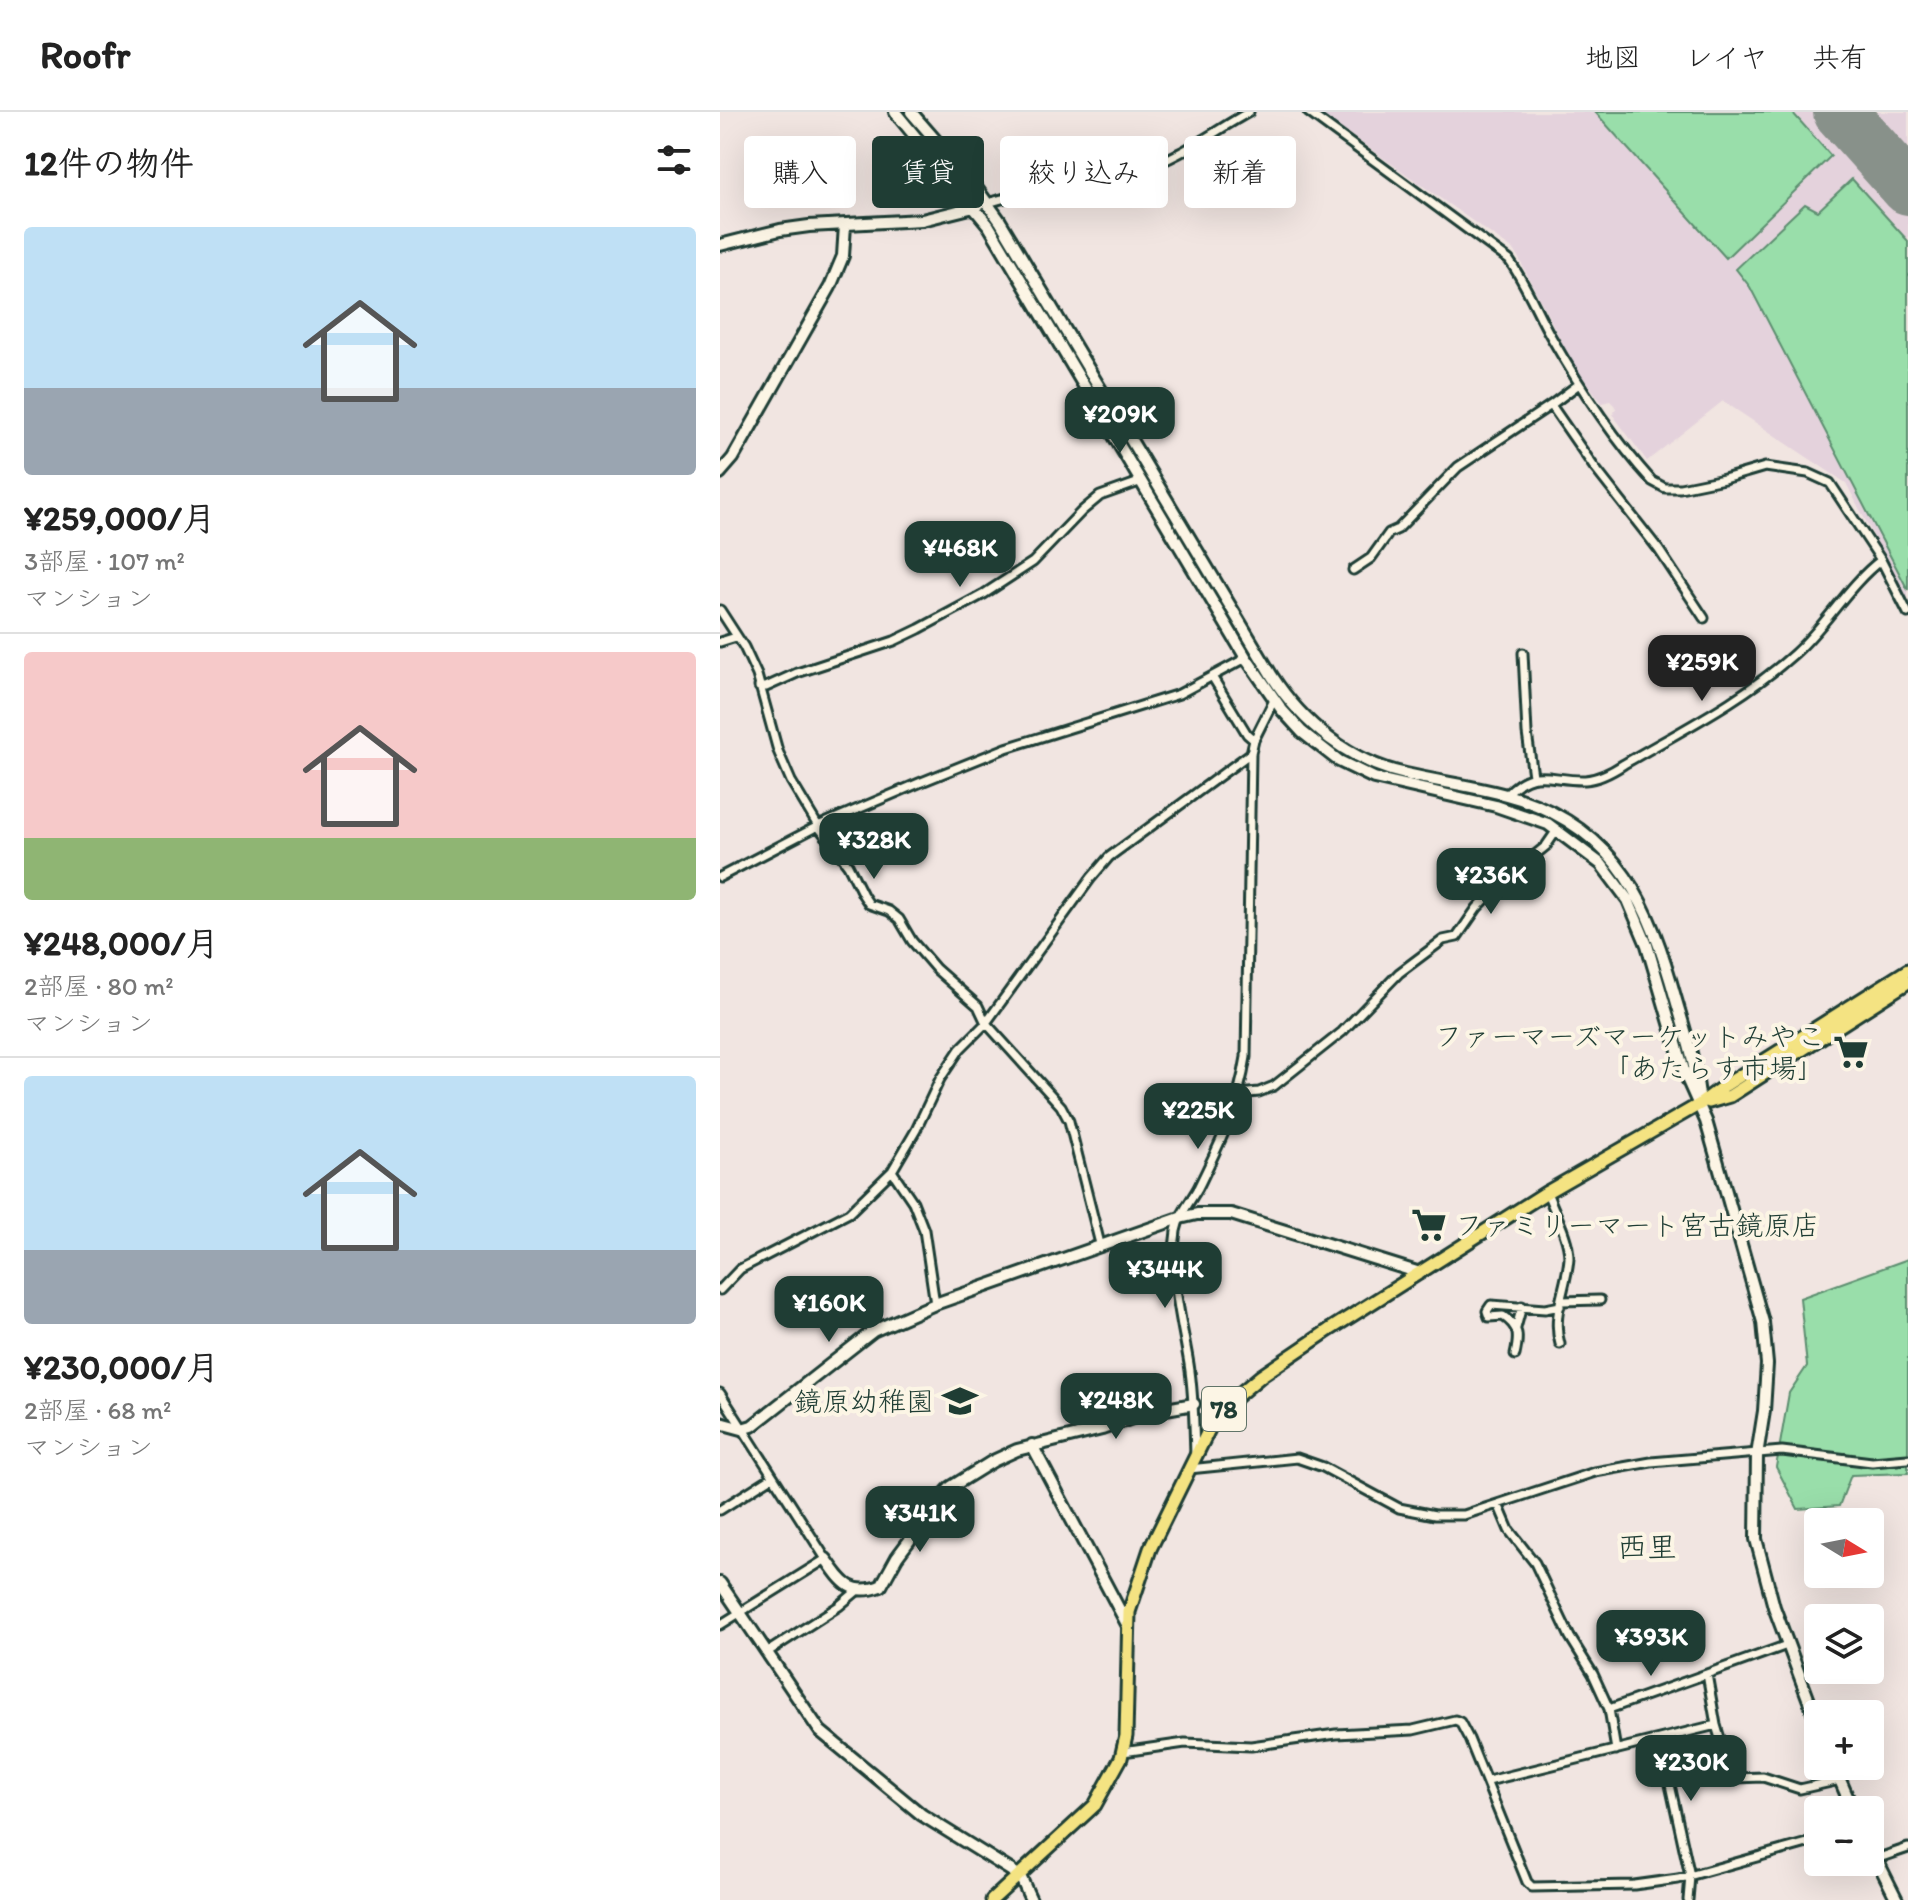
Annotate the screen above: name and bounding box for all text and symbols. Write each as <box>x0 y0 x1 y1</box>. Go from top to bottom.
text: Roofr <box>40 32 130 78</box>
text: 地図 <box>1585 40 1641 74</box>
text: レイヤ <box>1685 40 1768 74</box>
text: 共有 <box>1812 40 1868 74</box>
chip: 購入 <box>744 136 856 208</box>
chip: 賃貸 <box>872 136 984 208</box>
chip: 絞り込み <box>1000 136 1168 208</box>
chip: 新着 <box>1184 136 1296 208</box>
icon: filters <box>652 138 696 182</box>
text: 12件の物件 <box>24 143 194 184</box>
icon: home <box>288 279 432 423</box>
pin: ¥209K <box>1064 387 1176 455</box>
text: ¥209K <box>1083 397 1157 429</box>
text: ¥259,000/月 <box>24 498 216 539</box>
pin: ¥468K <box>904 521 1016 589</box>
text: ¥468K <box>923 531 997 563</box>
text: 3部屋 · 107 m² <box>24 545 185 577</box>
text: マンション <box>24 582 153 614</box>
pin: ¥259K <box>1646 635 1758 703</box>
text: ¥259K <box>1666 645 1738 677</box>
icon: home <box>288 704 432 848</box>
pin: ¥328K <box>818 813 930 881</box>
text: ¥328K <box>837 823 911 855</box>
pin: ¥236K <box>1435 848 1547 916</box>
text: ¥236K <box>1455 858 1527 890</box>
text: ¥248,000/月 <box>24 923 219 964</box>
text: 2部屋 · 80 m² <box>24 970 174 1002</box>
text: マンション <box>24 1007 153 1039</box>
place label: ファーマーズマーケットみやこ 「あたらす市場」 <box>1435 1019 1825 1085</box>
supermarket icon: ファーマーズマーケットみやこ 「あたらす市場」 <box>1832 1033 1870 1071</box>
pin: ¥225K <box>1142 1083 1254 1151</box>
text: ¥225K <box>1162 1093 1234 1125</box>
icon: home <box>288 1128 432 1272</box>
supermarket icon: ファミリーマート宮古鏡原店 <box>1410 1206 1448 1244</box>
place label: ファミリーマート宮古鏡原店 <box>1455 1208 1820 1242</box>
pin: ¥344K <box>1109 1242 1221 1310</box>
text: ¥344K <box>1127 1252 1203 1284</box>
pin: ¥160K <box>773 1276 885 1344</box>
text: ¥160K <box>792 1286 866 1318</box>
text: ¥230,000/月 <box>24 1347 220 1388</box>
pin: ¥248K <box>1060 1373 1172 1441</box>
school or university icon: 鏡原幼稚園 <box>941 1382 979 1420</box>
text: ¥248K <box>1079 1383 1153 1415</box>
place label: 鏡原幼稚園 <box>794 1384 934 1418</box>
road number: 78 <box>1202 1387 1246 1431</box>
text: 2部屋 · 68 m² <box>24 1394 171 1426</box>
text: マンション <box>24 1431 153 1463</box>
pin: ¥341K <box>864 1486 976 1554</box>
text: ¥341K <box>883 1496 957 1528</box>
north arrow <box>1804 1508 1884 1588</box>
map controls <box>1804 1508 1884 1876</box>
district label: 西里 <box>1617 1528 1677 1565</box>
button: layers <box>1804 1604 1884 1684</box>
pin: ¥393K <box>1595 1610 1707 1678</box>
text: ¥393K <box>1614 1620 1688 1652</box>
button: + <box>1804 1700 1884 1780</box>
pin: ¥230K <box>1635 1735 1747 1803</box>
text: ¥230K <box>1653 1745 1729 1777</box>
button: − <box>1804 1796 1884 1876</box>

